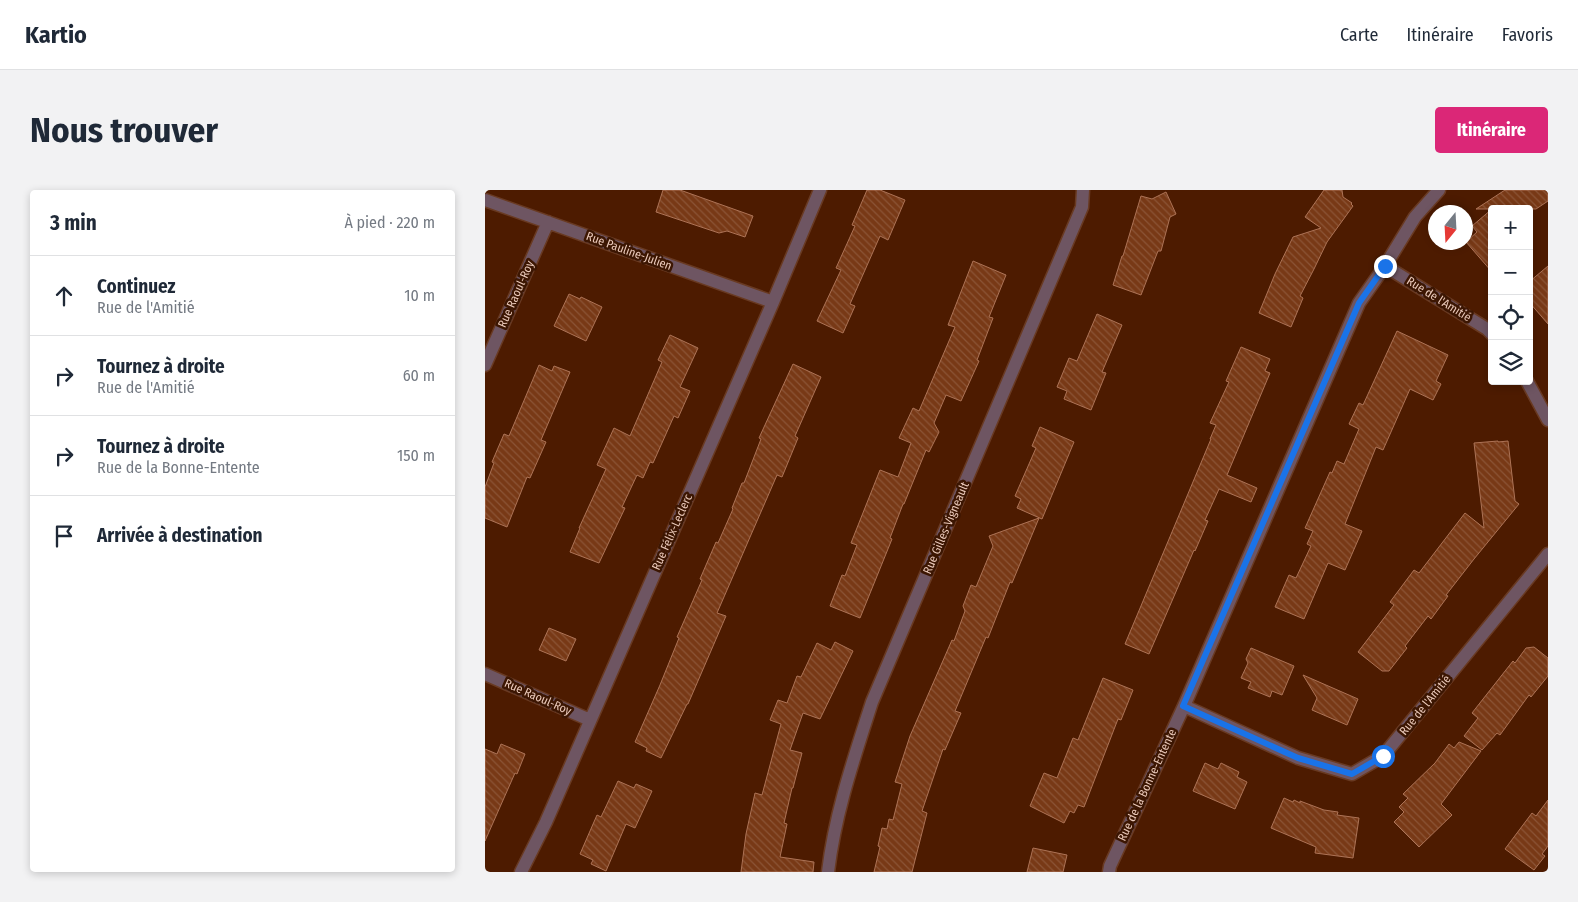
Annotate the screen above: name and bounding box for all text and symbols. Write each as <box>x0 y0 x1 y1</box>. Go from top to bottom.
text: Kartio <box>25 21 87 49</box>
text: Carte <box>1340 24 1378 46</box>
text: Itinéraire <box>1406 24 1474 46</box>
text: Favoris <box>1502 24 1553 46</box>
button: Itinéraire <box>1435 107 1548 153</box>
text: Nous trouver <box>30 109 218 151</box>
north arrow <box>1428 205 1473 250</box>
map controls <box>1488 205 1533 385</box>
button: + <box>1488 205 1533 250</box>
text: 3 min <box>50 210 97 236</box>
text: À pied · 220 m <box>344 213 435 232</box>
street label: Rue Pauline-Julien <box>584 229 674 273</box>
button: − <box>1488 250 1533 295</box>
route end <box>1374 255 1397 278</box>
street label: Rue Raoul-Roy <box>495 258 537 330</box>
street label: Rue de l'Amitié <box>1404 274 1474 324</box>
text: Continuez <box>97 275 176 298</box>
icon: ahead <box>50 282 78 310</box>
text: 10 m <box>404 286 435 305</box>
button: locate <box>1488 295 1533 340</box>
text: Rue de l'Amitié <box>97 298 195 317</box>
button: layers <box>1488 340 1533 385</box>
text: Tournez à droite <box>97 355 225 378</box>
icon: right <box>50 362 78 390</box>
text: 60 m <box>403 366 435 385</box>
text: Rue de l'Amitié <box>97 378 195 397</box>
text: Tournez à droite <box>97 435 225 458</box>
icon: right <box>50 442 78 470</box>
text: 150 m <box>397 446 435 465</box>
text: Rue de la Bonne-Entente <box>97 458 260 477</box>
street label: Rue Gilles-Vigneault <box>920 480 972 576</box>
street label: Rue Félix-Leclerc <box>649 492 695 572</box>
icon: arrive <box>50 522 78 550</box>
text: Arrivée à destination <box>97 524 263 547</box>
street label: Rue de l'Amitié <box>1397 672 1454 738</box>
street label: Rue Raoul-Roy <box>502 676 574 718</box>
street label: Rue de la Bonne-Entente <box>1115 727 1179 843</box>
route start <box>1372 745 1395 768</box>

